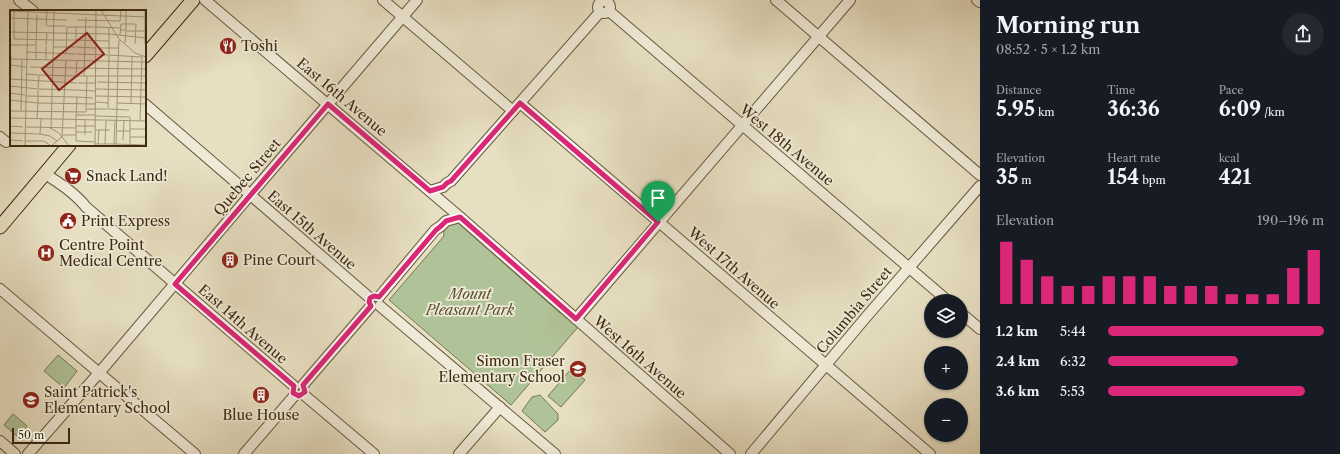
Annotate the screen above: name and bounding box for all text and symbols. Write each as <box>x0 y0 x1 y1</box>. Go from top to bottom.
inset map <box>10 10 146 146</box>
text: Morning run <box>996 12 1140 39</box>
button: share <box>1282 13 1324 55</box>
restaurant icon: Toshi <box>218 36 238 56</box>
place label: Toshi <box>241 37 278 55</box>
text: 08:52 · 5 × 1.2 km <box>996 41 1100 57</box>
street label: East 16th Avenue <box>293 54 391 140</box>
text: Distance <box>996 83 1042 97</box>
text: Time <box>1107 83 1135 97</box>
text: Pace <box>1219 83 1244 97</box>
text: 5.95 <box>996 97 1035 121</box>
text: 36:36 <box>1107 97 1160 121</box>
text: 6:09 <box>1219 97 1261 121</box>
street label: West 18th Avenue <box>735 100 838 190</box>
text: km <box>1035 105 1055 119</box>
text: /km <box>1261 105 1285 119</box>
street label: Quebec Street <box>210 135 285 219</box>
text: Elevation <box>996 151 1045 165</box>
text: Heart rate <box>1107 151 1160 165</box>
text: kcal <box>1219 151 1239 165</box>
text: 35 <box>996 165 1018 189</box>
text: 154 <box>1107 165 1139 189</box>
text: 421 <box>1219 165 1251 189</box>
supermarket icon: Snack Land! <box>63 166 83 186</box>
place label: Snack Land! <box>86 167 168 185</box>
text: m <box>1018 173 1032 187</box>
text: bpm <box>1139 173 1166 187</box>
pin <box>641 181 675 222</box>
street label: East 15th Avenue <box>264 187 360 274</box>
icon: arrive <box>647 187 669 209</box>
public building icon: Print Express <box>58 211 78 231</box>
place label: Print Express <box>81 212 170 230</box>
text: Elevation <box>996 212 1054 228</box>
text: 190–196 m <box>1257 212 1324 228</box>
street label: West 17th Avenue <box>684 222 784 313</box>
place label: Centre Point Medical Centre <box>59 236 162 270</box>
hospital icon: Centre Point Medical Centre <box>36 243 56 263</box>
building icon: Pine Court <box>220 250 240 270</box>
place label: Pine Court <box>243 251 316 269</box>
street label: Columbia Street <box>812 263 896 357</box>
street label: East 14th Avenue <box>195 280 291 368</box>
park label: Mount Pleasant Park <box>425 285 515 319</box>
map controls <box>924 294 968 442</box>
button: layers <box>924 294 968 338</box>
street label: West 16th Avenue <box>589 311 690 402</box>
text: 1.2 km <box>996 323 1038 339</box>
text: 5:44 <box>1060 323 1086 339</box>
button: + <box>924 346 968 390</box>
place label: Simon Fraser Elementary School <box>439 352 565 386</box>
text: 2.4 km <box>996 353 1040 369</box>
text: 6:32 <box>1060 353 1086 369</box>
school or university icon: Simon Fraser Elementary School <box>568 359 588 379</box>
place label: Saint Patrick's Elementary School <box>44 383 170 417</box>
text: 3.6 km <box>996 383 1040 399</box>
text: 5:53 <box>1060 383 1085 399</box>
building icon: Blue House <box>251 385 271 405</box>
school or university icon: Saint Patrick's Elementary School <box>21 390 41 410</box>
button: − <box>924 398 968 442</box>
place label: Blue House <box>223 406 300 424</box>
scale bar <box>12 426 70 445</box>
text: 50 m <box>18 428 44 442</box>

